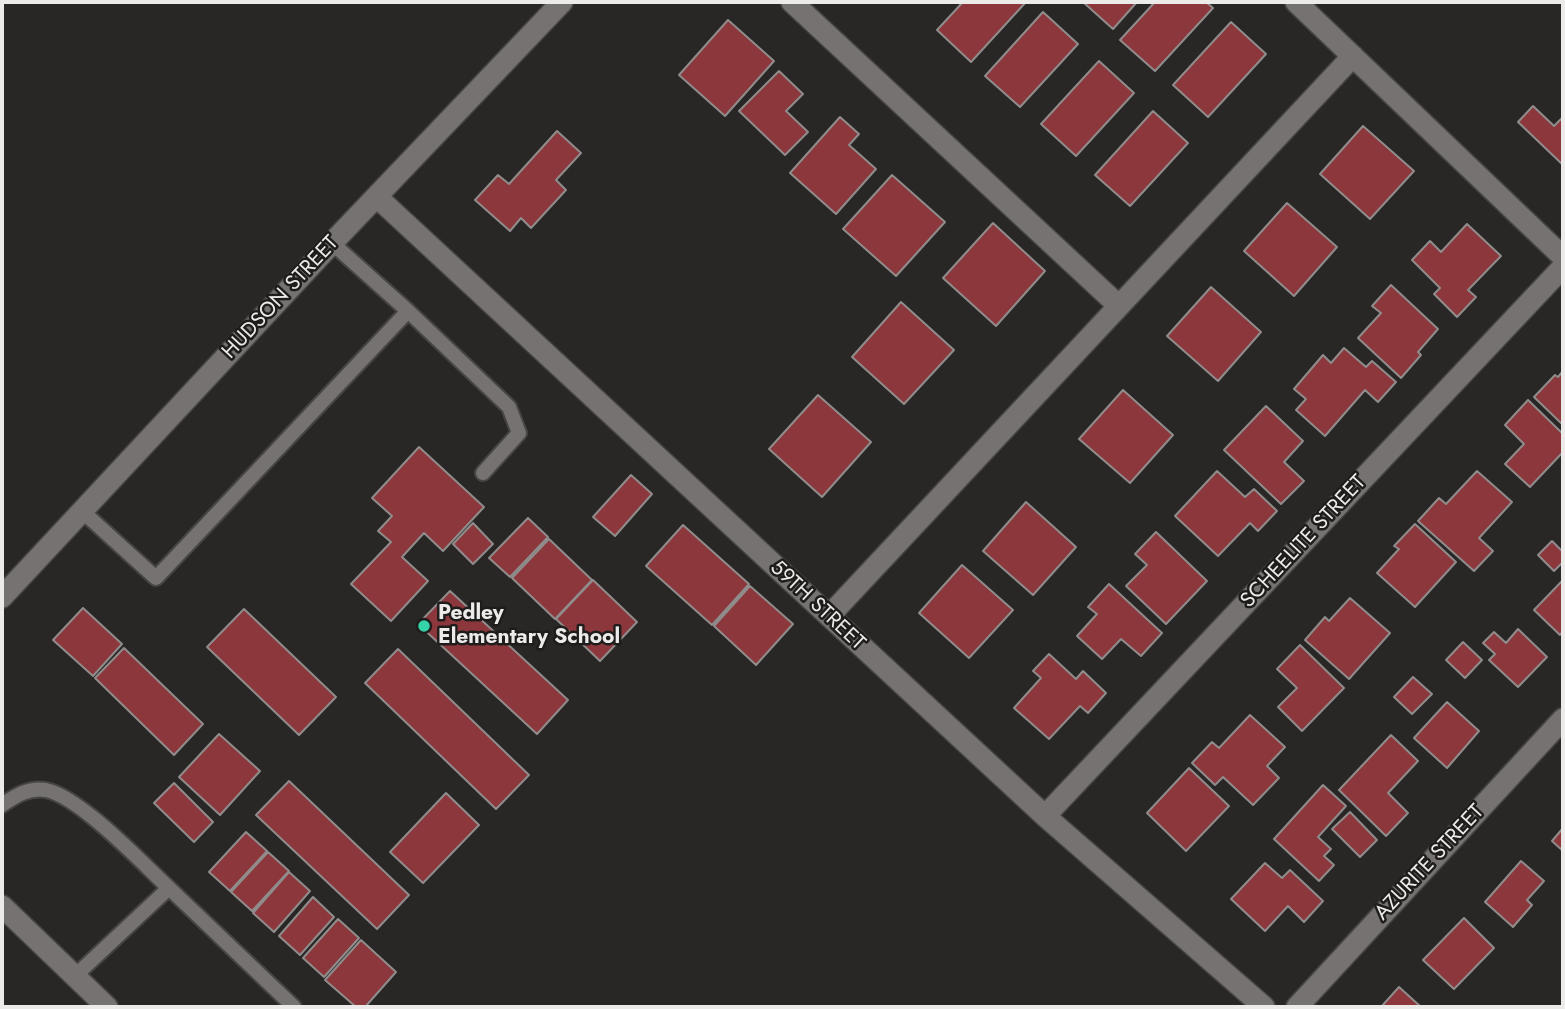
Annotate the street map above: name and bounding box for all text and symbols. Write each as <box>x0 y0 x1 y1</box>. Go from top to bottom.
street label: HUDSON STREET <box>218 231 344 365</box>
street label: SCHEELITE STREET <box>1236 470 1372 614</box>
street label: 59TH STREET <box>764 556 870 656</box>
place label: Pedley Elementary School <box>438 601 620 651</box>
marker: Pedley Elementary School <box>416 618 432 634</box>
street label: AZURITE STREET <box>1370 800 1490 926</box>

